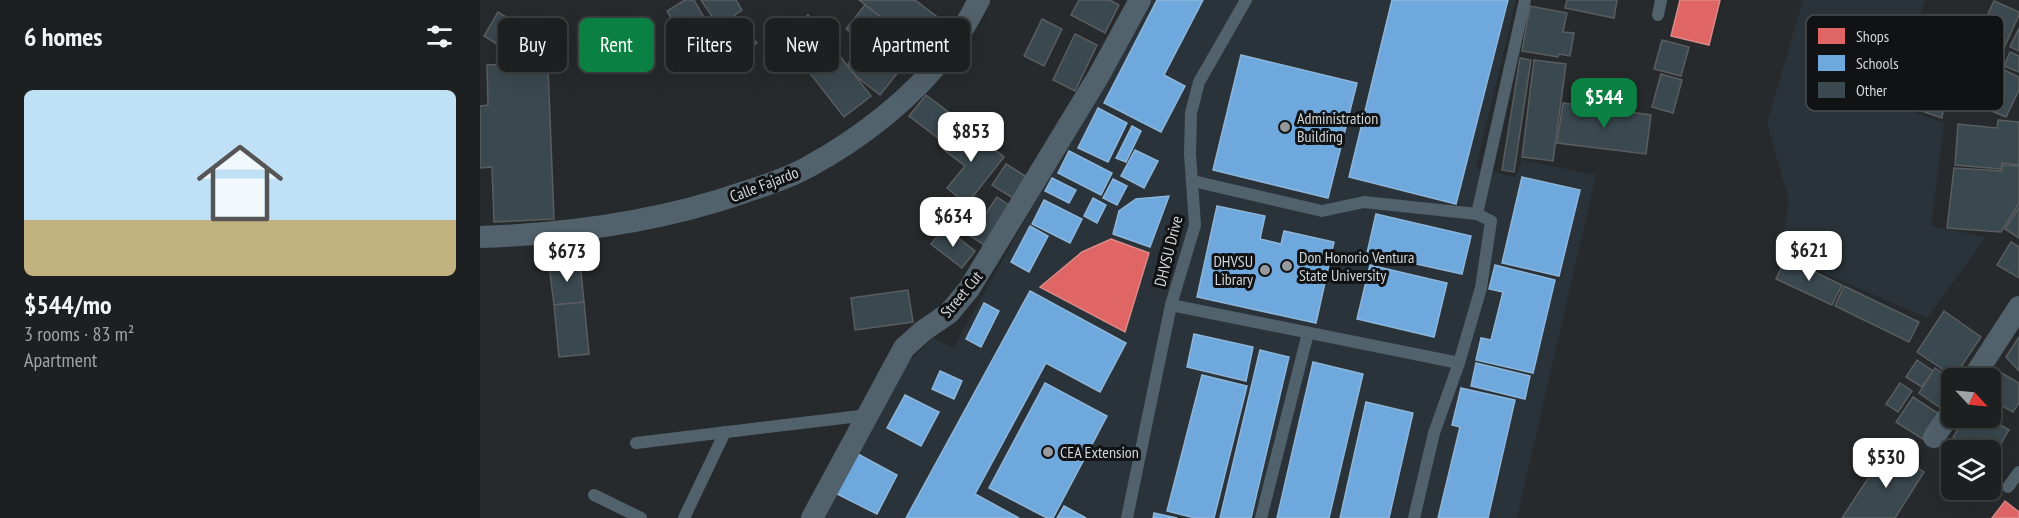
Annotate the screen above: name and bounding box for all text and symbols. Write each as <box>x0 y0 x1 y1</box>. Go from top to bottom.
legend <box>1806 15 2004 111</box>
chip: Buy <box>498 18 567 72</box>
chip: Rent <box>579 18 654 72</box>
chip: Filters <box>666 18 753 72</box>
chip: New <box>765 18 839 72</box>
chip: Apartment <box>851 18 970 72</box>
text: 6 homes <box>24 20 102 53</box>
icon: filters <box>423 20 456 53</box>
text: Shops <box>1856 26 1889 46</box>
text: Schools <box>1856 53 1899 73</box>
pin: $544 <box>1568 78 1640 129</box>
text: Other <box>1856 80 1888 100</box>
text: $544 <box>1585 84 1623 110</box>
place label: Administration Building <box>1297 108 1378 146</box>
pin: $853 <box>935 112 1007 163</box>
text: $853 <box>952 118 990 144</box>
marker: Administration Building <box>1278 120 1292 134</box>
icon: home <box>186 129 294 237</box>
street label: Calle Fajardo <box>727 162 801 206</box>
pin: $634 <box>917 197 989 248</box>
text: $634 <box>934 203 972 229</box>
street label: DHVSU Drive <box>1150 214 1186 288</box>
pin: $621 <box>1773 231 1845 282</box>
pin: $673 <box>531 232 603 283</box>
text: $621 <box>1790 237 1828 263</box>
text: $673 <box>548 238 586 264</box>
place label: Don Honorio Ventura State University <box>1299 247 1414 285</box>
place label: DHVSU Library <box>1213 251 1253 289</box>
marker: Don Honorio Ventura State University <box>1280 259 1294 273</box>
marker: DHVSU Library <box>1258 263 1272 277</box>
street label: Street Cut <box>936 266 987 321</box>
text: $544/mo <box>24 288 112 321</box>
text: 3 rooms · 83 m² <box>24 321 134 347</box>
text: Apartment <box>24 347 97 373</box>
north arrow <box>1941 368 2001 428</box>
map controls <box>1941 368 2001 500</box>
pin: $530 <box>1850 438 1922 489</box>
button: layers <box>1941 440 2001 500</box>
place label: CEA Extension <box>1060 442 1139 462</box>
text: $530 <box>1867 444 1905 470</box>
marker: CEA Extension <box>1041 445 1055 459</box>

